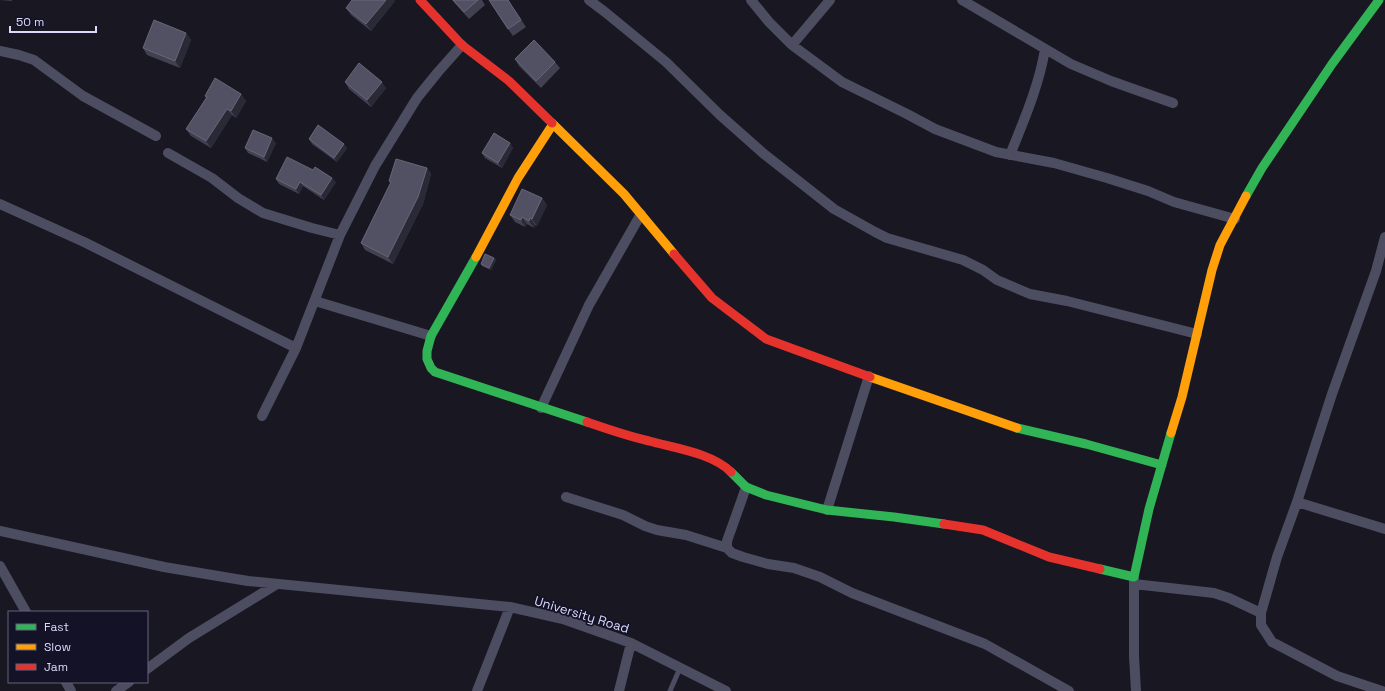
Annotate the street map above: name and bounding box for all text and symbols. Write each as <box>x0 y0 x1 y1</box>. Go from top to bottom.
scale bar <box>10 8 96 34</box>
text: 50 m <box>16 14 44 30</box>
street label: University Road <box>532 592 631 637</box>
legend <box>8 611 148 683</box>
text: Fast <box>44 619 69 635</box>
text: Slow <box>44 639 71 655</box>
text: Jam <box>44 659 68 675</box>

